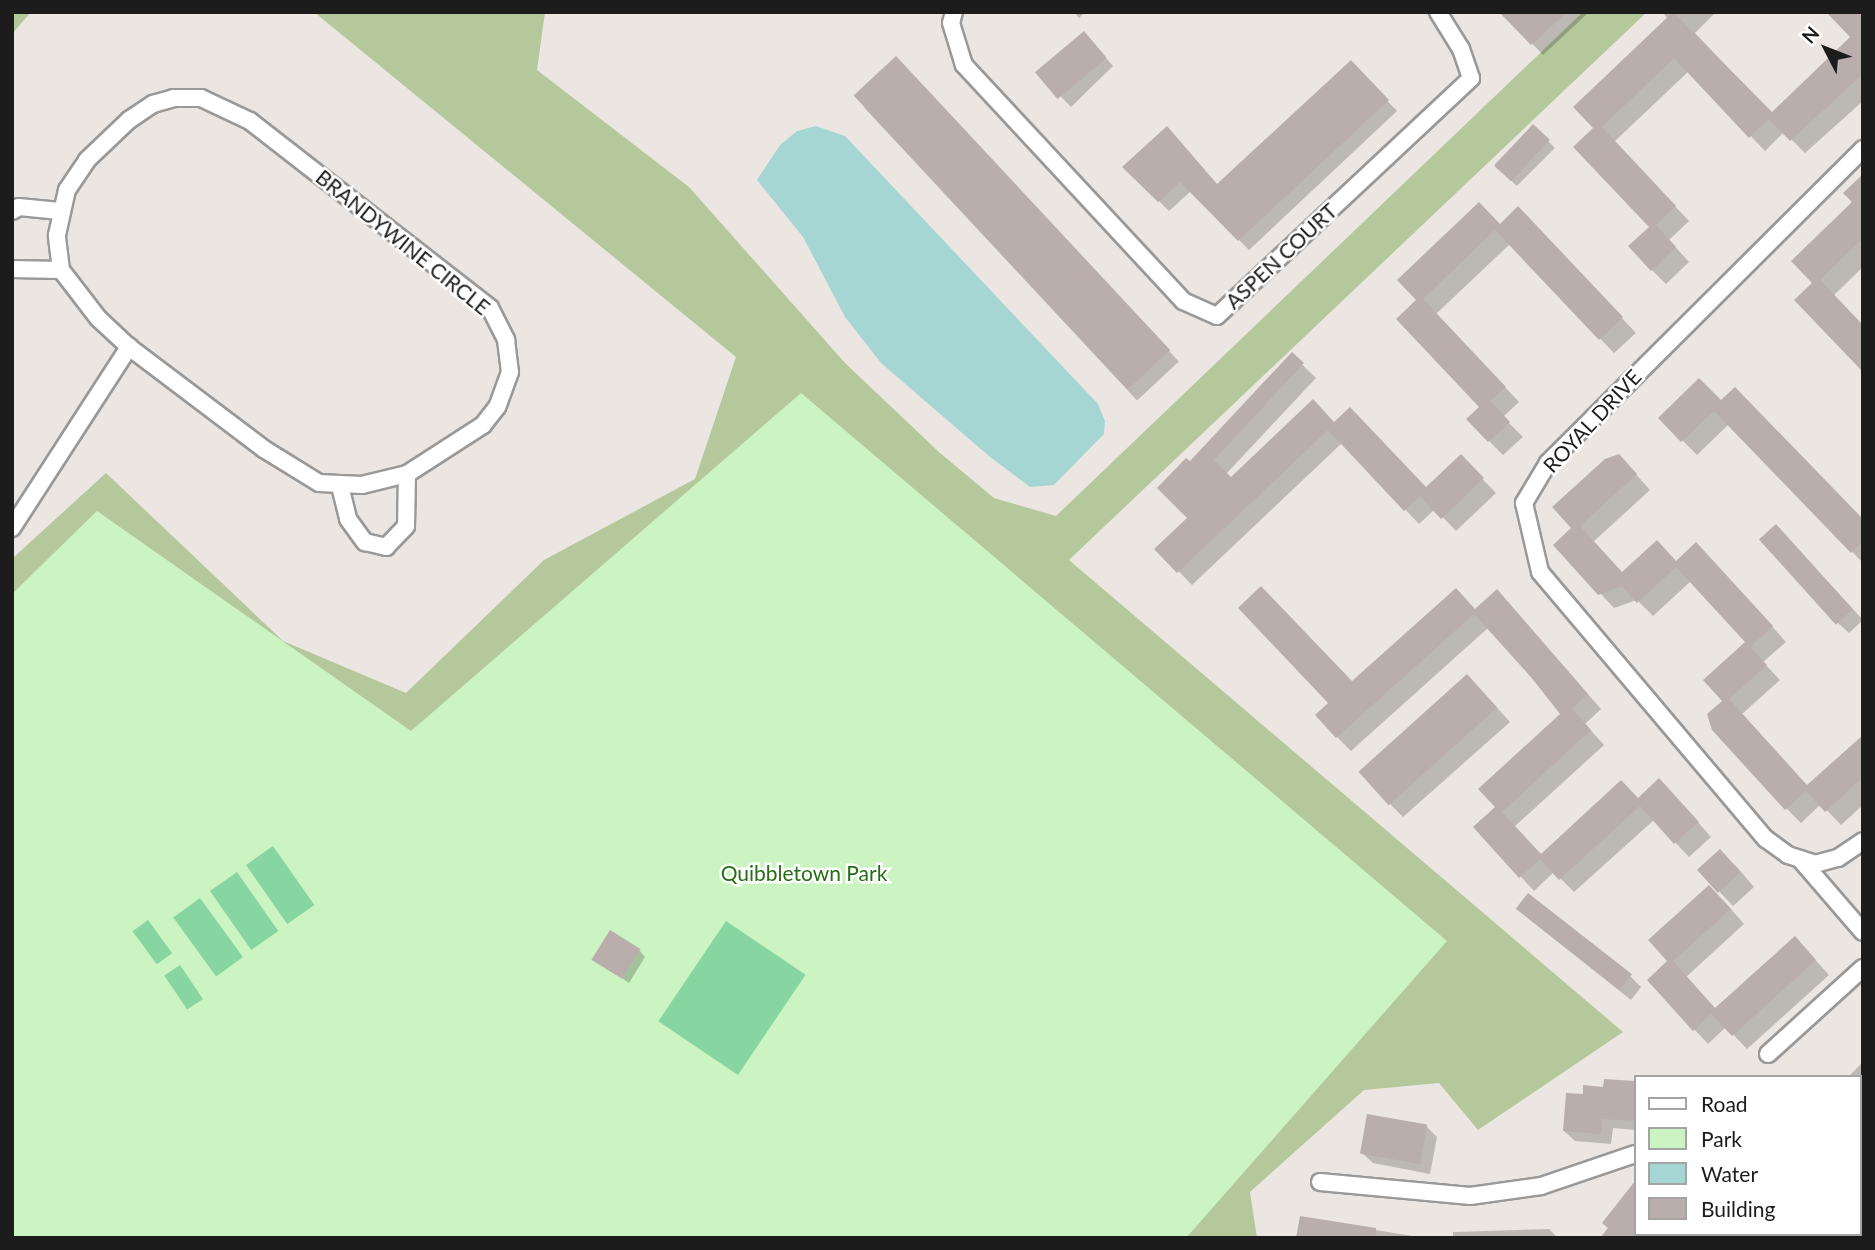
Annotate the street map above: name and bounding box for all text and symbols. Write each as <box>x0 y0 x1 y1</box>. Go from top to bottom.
north arrow <box>1791 14 1861 84</box>
text: N <box>1797 21 1823 48</box>
street label: BRANDYWINE CIRCLE <box>311 164 495 320</box>
street label: ASPEN COURT <box>1220 198 1342 314</box>
street label: ROYAL DRIVE <box>1538 364 1646 478</box>
park label: Quibbletown Park <box>721 860 887 886</box>
legend <box>1633 1075 1861 1236</box>
text: Road <box>1701 1091 1748 1116</box>
text: Park <box>1701 1126 1742 1151</box>
text: Water <box>1701 1161 1758 1186</box>
text: Building <box>1701 1196 1776 1221</box>

